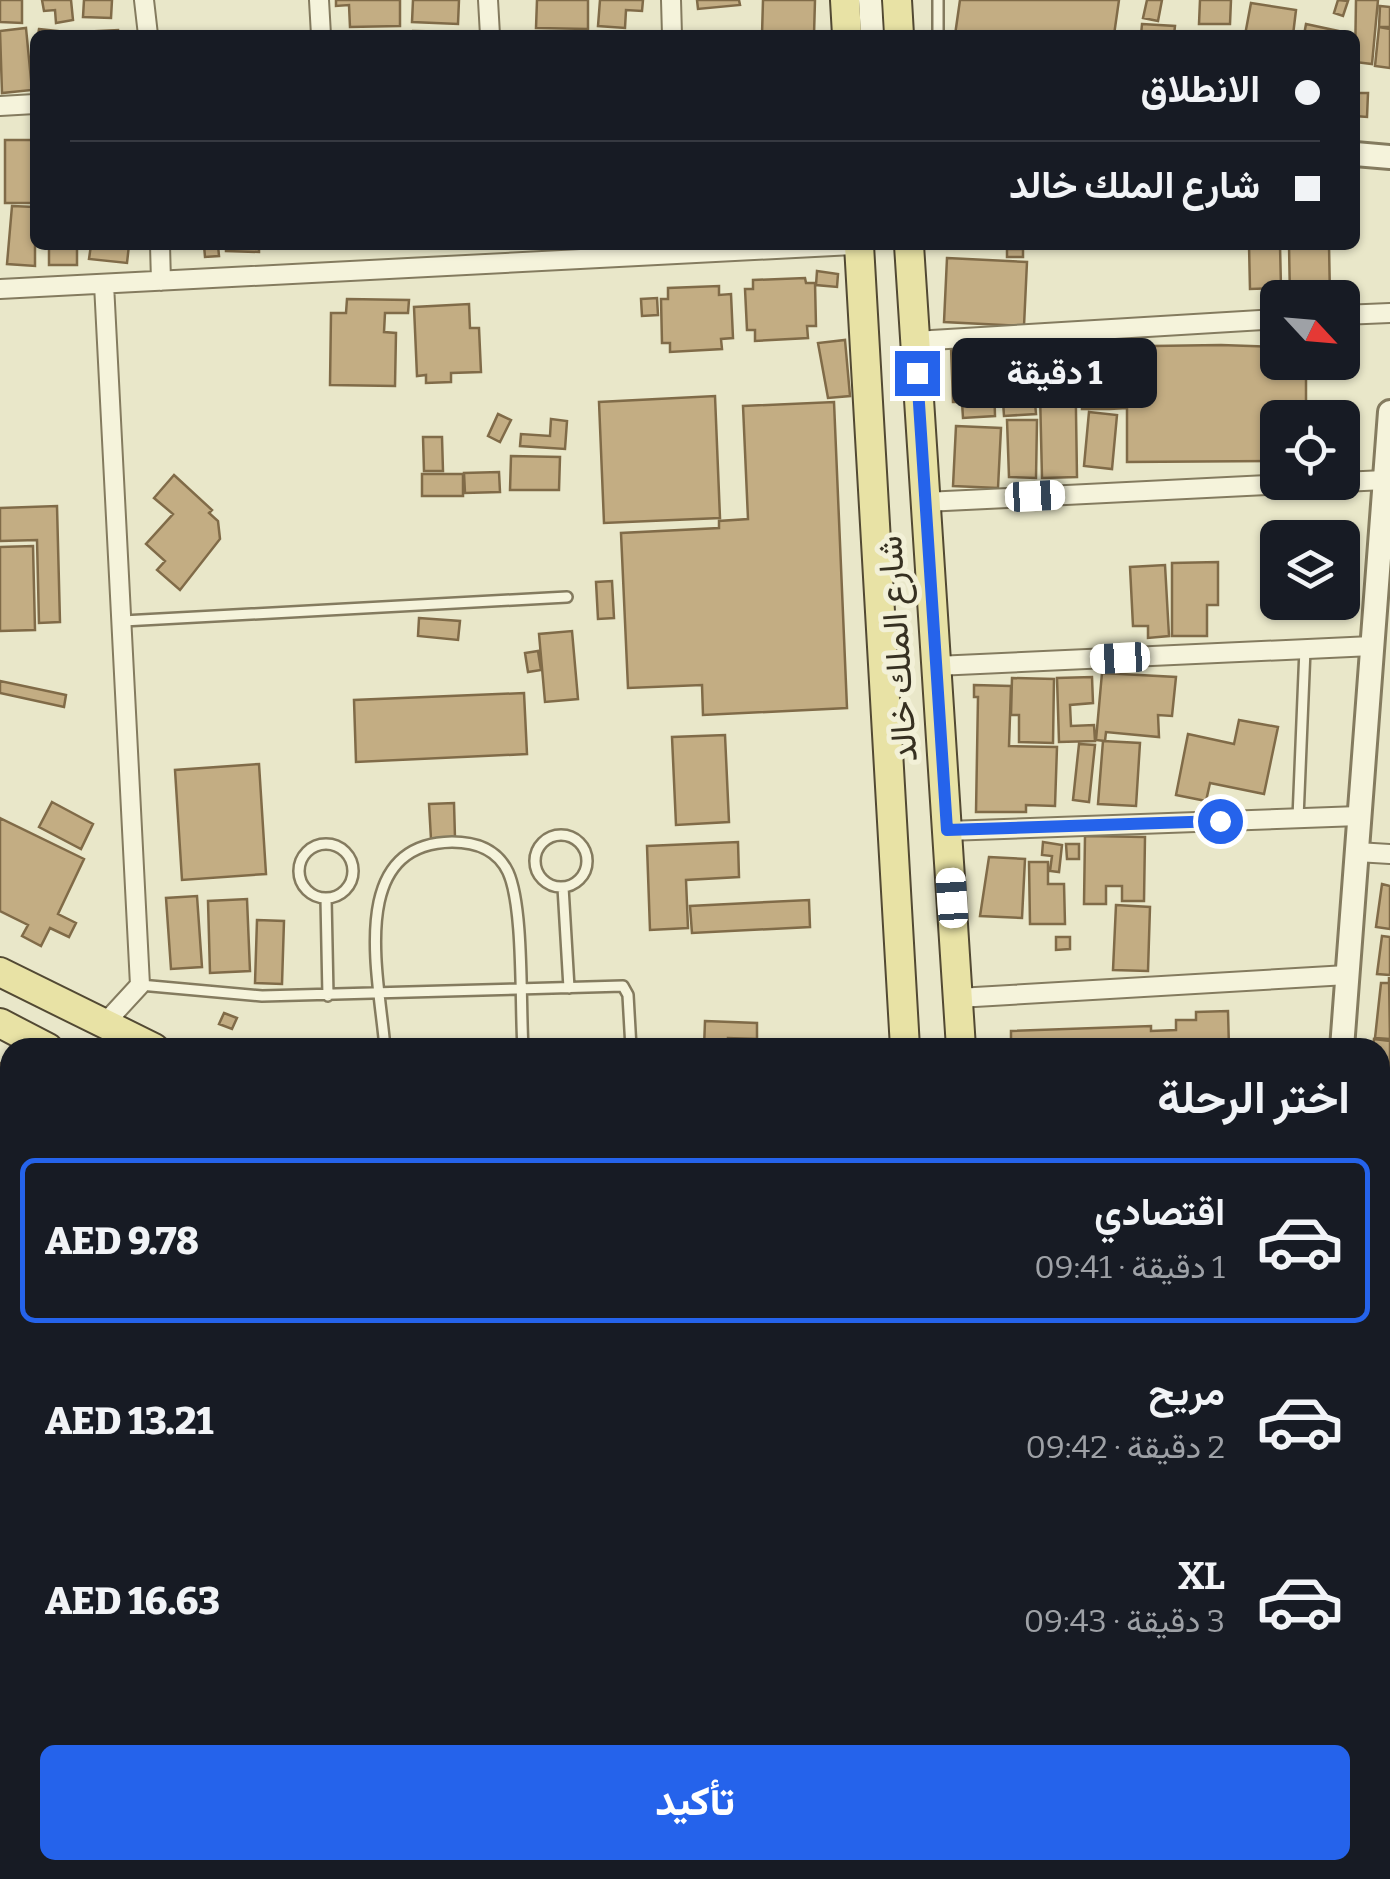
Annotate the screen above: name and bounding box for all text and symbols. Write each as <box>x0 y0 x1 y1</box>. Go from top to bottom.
text: الانطلاق <box>1141 66 1260 112</box>
text: شارع الملك خالد <box>1009 162 1260 208</box>
north arrow <box>1260 280 1360 380</box>
map controls <box>1260 280 1360 620</box>
callout: 1 دقيقة <box>952 338 1157 408</box>
route end <box>895 351 940 396</box>
text: 1 دقيقة <box>1007 354 1102 392</box>
button: locate <box>1260 400 1360 500</box>
car <box>1004 479 1066 513</box>
button: layers <box>1260 520 1360 620</box>
street label: شارع الملك خالد <box>868 534 929 764</box>
car <box>1089 641 1151 675</box>
route start <box>1198 799 1243 844</box>
car <box>935 867 969 929</box>
text: اختر الرحلة <box>1157 1071 1350 1125</box>
text: اقتصادي <box>1094 1189 1225 1235</box>
icon: car <box>1255 1196 1345 1286</box>
text: AED 9.78 <box>45 1218 199 1264</box>
text: 1 دقيقة · 09:41 <box>1034 1248 1225 1286</box>
text: مريح <box>1149 1369 1225 1415</box>
icon: car <box>1255 1376 1345 1466</box>
text: AED 13.21 <box>45 1398 213 1444</box>
text: 2 دقيقة · 09:42 <box>1025 1428 1225 1466</box>
text: XL <box>1178 1553 1225 1599</box>
icon: car <box>1255 1556 1345 1646</box>
text: AED 16.63 <box>45 1578 220 1624</box>
text: 3 دقيقة · 09:43 <box>1024 1602 1225 1640</box>
button: تأكيد <box>40 1745 1350 1860</box>

